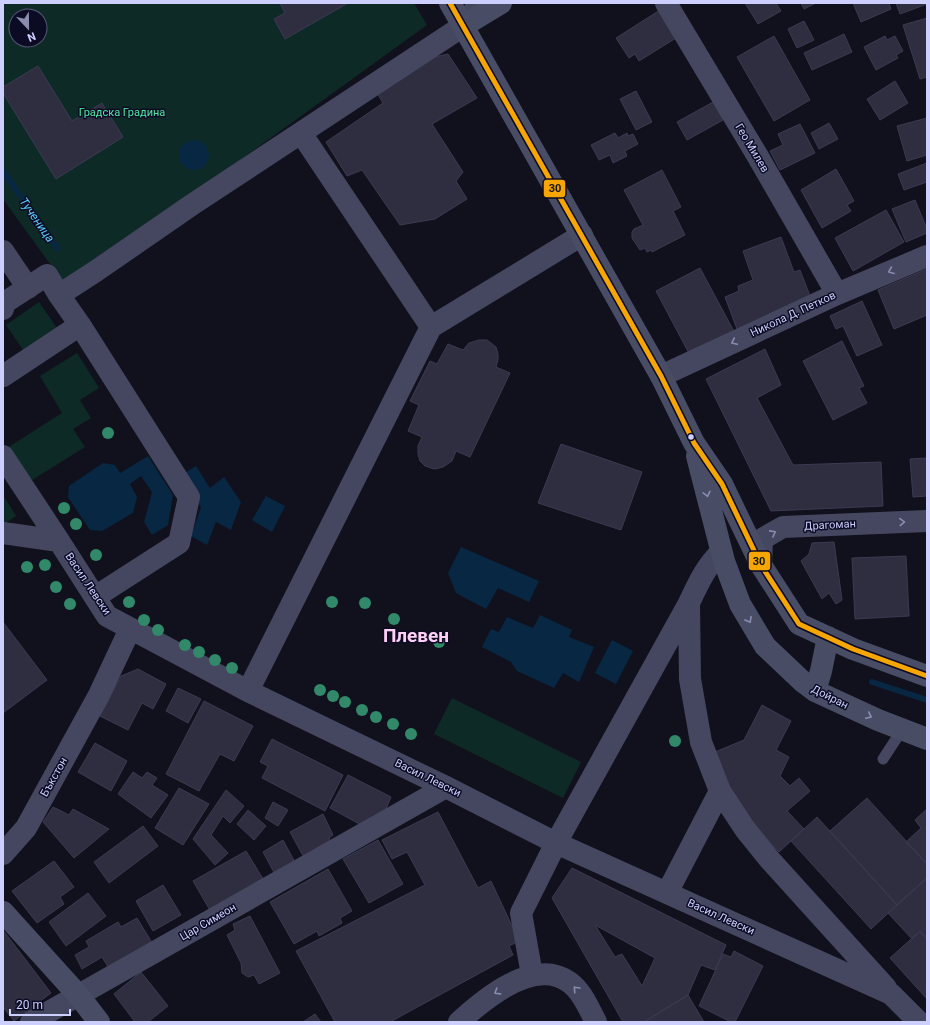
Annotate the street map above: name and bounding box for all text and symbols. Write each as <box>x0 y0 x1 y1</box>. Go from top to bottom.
north arrow <box>8 8 48 48</box>
text: N <box>25 29 38 44</box>
park label: Градска Градина <box>79 106 165 119</box>
street label: Гео Милев <box>732 121 772 175</box>
line badge: 30 <box>543 179 566 198</box>
text: 30 <box>549 182 561 195</box>
water label: Тученица <box>17 195 57 245</box>
one-way arrow <box>888 266 896 274</box>
street label: Никола Д. Петков <box>748 289 838 339</box>
one-way arrow <box>731 337 739 345</box>
unlabelled marker <box>686 432 696 442</box>
one-way arrow <box>702 491 710 497</box>
street label: Драгоман <box>804 517 856 533</box>
one-way arrow <box>899 518 905 526</box>
one-way arrow <box>769 530 777 537</box>
street label: Васил Левски <box>62 551 114 617</box>
line badge: 30 <box>748 551 771 571</box>
text: 30 <box>753 555 765 568</box>
one-way arrow <box>744 616 751 623</box>
district label: Плевен <box>383 624 449 647</box>
street label: Дойран <box>809 682 851 712</box>
one-way arrow <box>865 711 873 719</box>
street label: Бъкстон <box>38 755 70 799</box>
street label: Васил Левски <box>393 756 463 800</box>
street label: Васил Левски <box>685 896 757 938</box>
street label: Цар Симеон <box>177 901 239 943</box>
one-way arrow <box>573 986 581 994</box>
one-way arrow <box>494 988 501 995</box>
scale bar <box>10 991 70 1017</box>
text: 20 m <box>16 998 43 1012</box>

